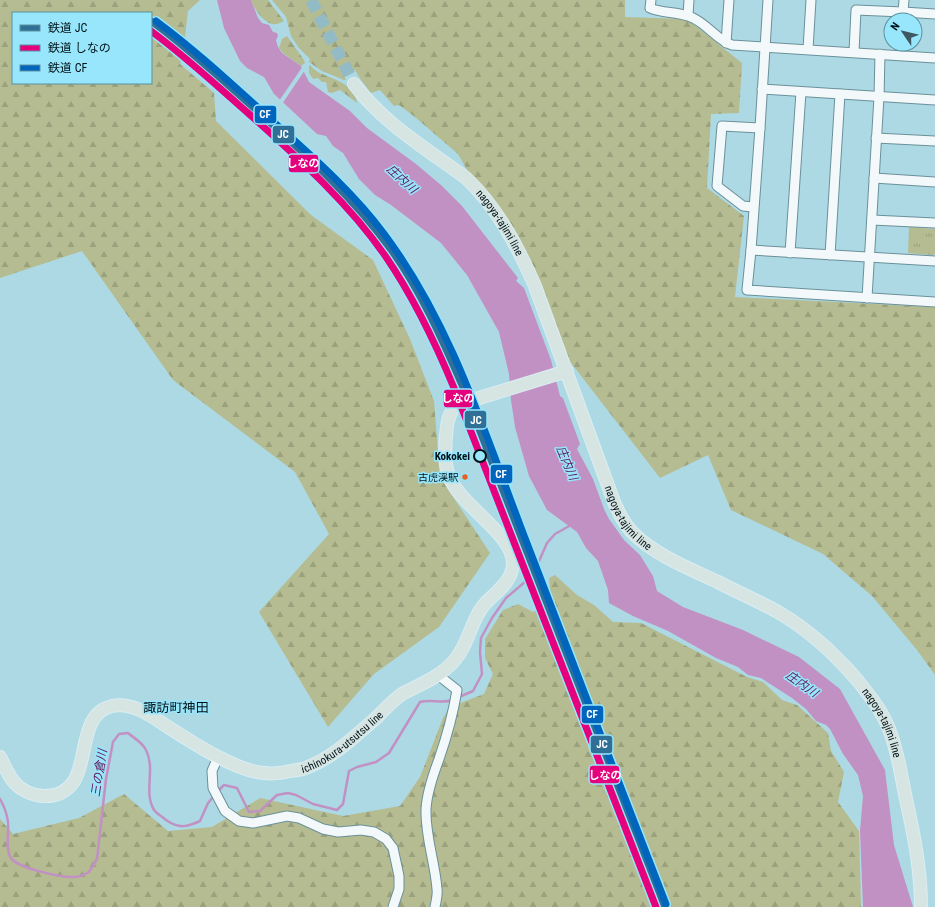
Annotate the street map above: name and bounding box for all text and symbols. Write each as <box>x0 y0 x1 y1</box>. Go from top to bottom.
legend <box>12 12 152 84</box>
north arrow <box>883 12 923 52</box>
text: N <box>888 20 903 33</box>
text: 鉄道 JC <box>48 21 88 35</box>
text: 鉄道 しなの <box>48 41 111 55</box>
text: 鉄道 CF <box>48 61 88 75</box>
line badge: CF <box>254 105 277 124</box>
text: CF <box>259 108 271 121</box>
line badge: JC <box>272 125 295 144</box>
text: JC <box>277 128 289 141</box>
line badge: しなの <box>288 154 319 173</box>
text: しなの <box>287 157 320 170</box>
water label: 庄内川 <box>384 162 422 198</box>
street label: nagoya-tajimi line <box>474 187 526 258</box>
line badge: しなの <box>443 389 473 408</box>
text: しなの <box>442 392 475 405</box>
line badge: JC <box>464 410 487 429</box>
text: JC <box>470 414 482 427</box>
water label: 庄内川 <box>554 444 581 484</box>
marker: Kokokei <box>473 449 487 463</box>
place label: Kokokei <box>435 450 470 463</box>
line badge: CF <box>490 464 513 484</box>
text: CF <box>495 468 507 481</box>
place label: 古虎渓駅 <box>418 472 459 483</box>
marker: 古虎渓駅 <box>460 472 470 482</box>
street label: nagoya-tajimi line <box>602 484 654 553</box>
water label: 庄内川 <box>783 668 822 701</box>
street label: nagoya-tajimi line <box>859 685 904 759</box>
district label: 諏訪町神田 <box>143 700 209 715</box>
line badge: CF <box>581 705 604 724</box>
street label: ichinokura-utsutsu line <box>300 708 386 776</box>
text: CF <box>586 708 598 721</box>
line badge: JC <box>590 735 613 754</box>
text: JC <box>596 738 608 751</box>
water label: 三の倉川 <box>88 746 110 798</box>
line badge: しなの <box>589 765 620 784</box>
text: しなの <box>589 769 622 782</box>

